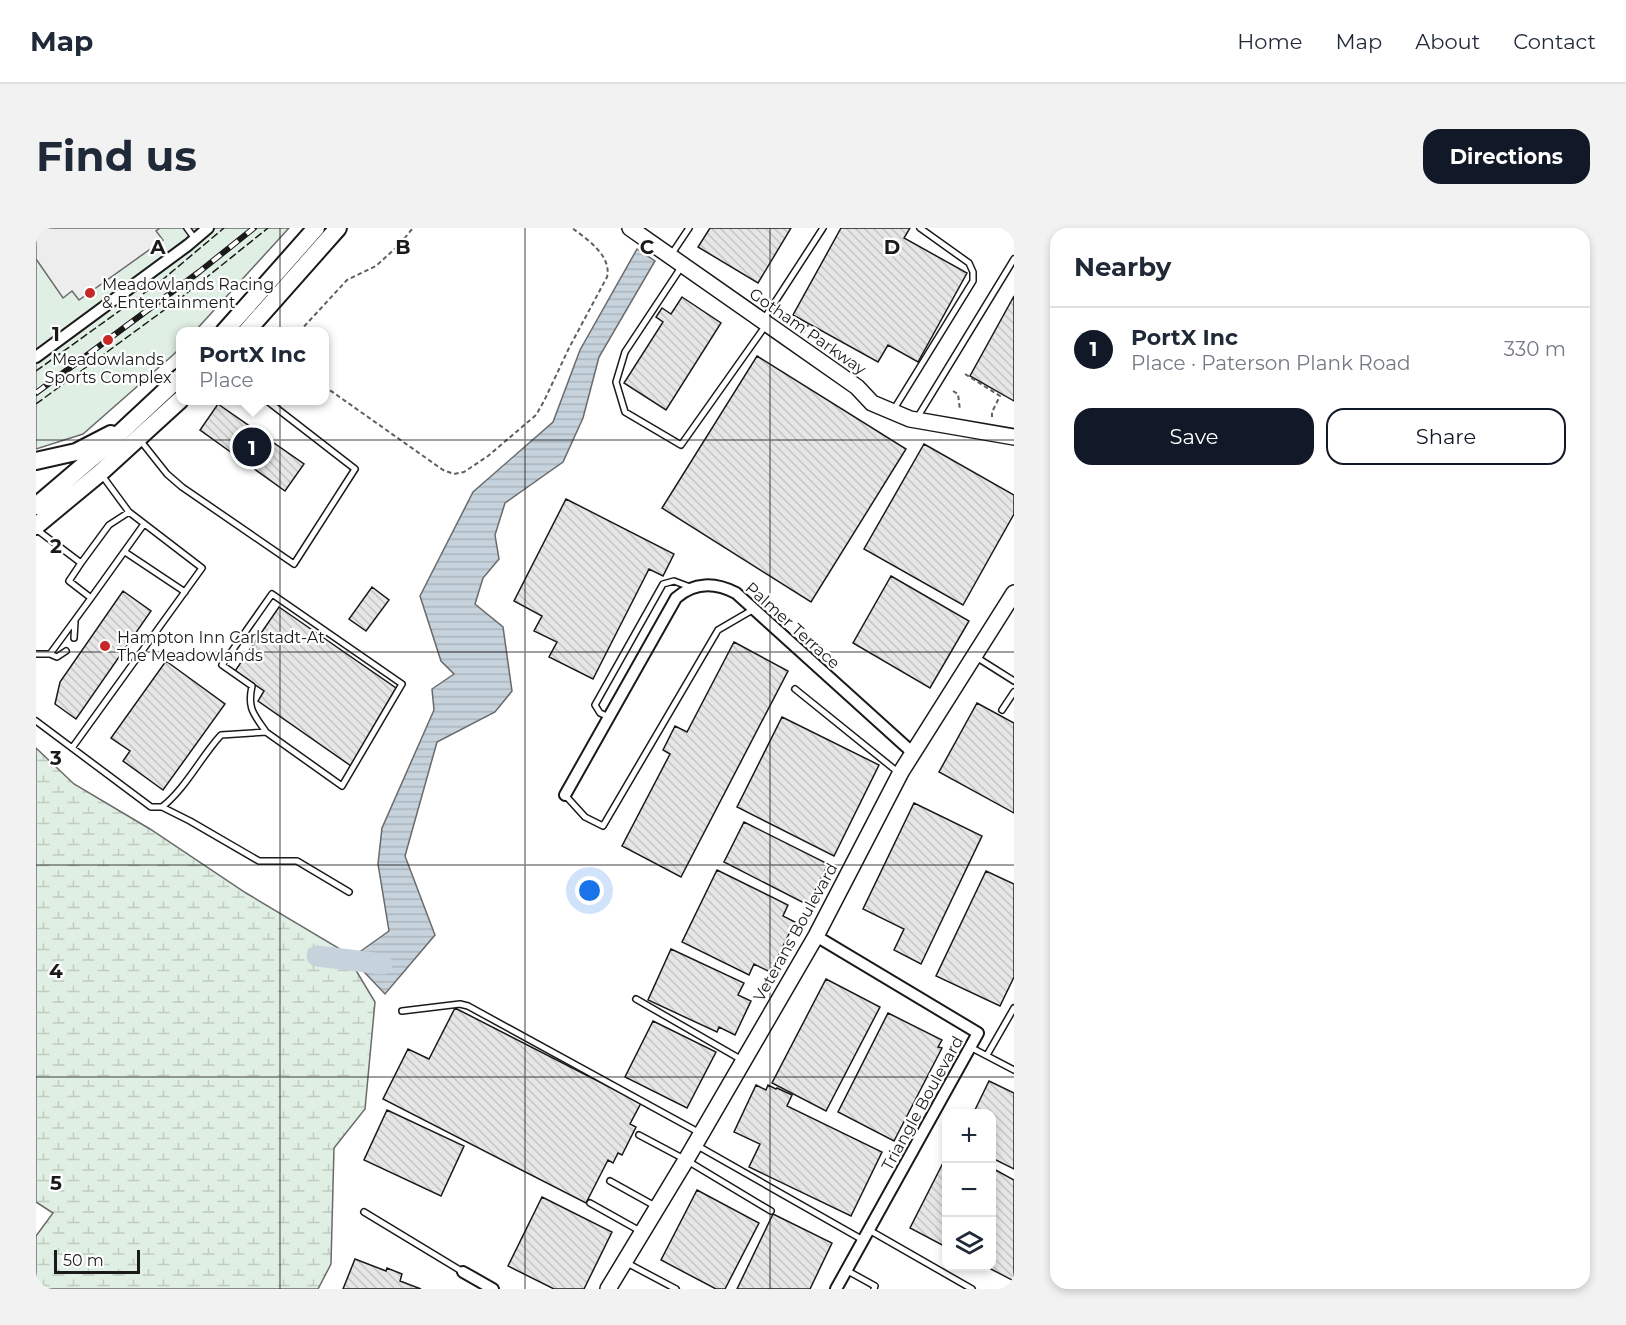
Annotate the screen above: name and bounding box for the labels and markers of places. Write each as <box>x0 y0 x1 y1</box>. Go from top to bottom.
place label: Meadowlands Racing & Entertainment <box>102 275 274 312</box>
marker: Meadowlands Racing & Entertainment <box>83 286 97 300</box>
marker: Meadowlands Sports Complex <box>101 333 115 347</box>
place label: Meadowlands Sports Complex <box>45 350 172 387</box>
pin: 1 <box>232 424 272 470</box>
place label: Hampton Inn Carlstadt-At The Meadowlands <box>117 628 325 665</box>
marker: Hampton Inn Carlstadt-At The Meadowlands <box>98 639 112 653</box>

